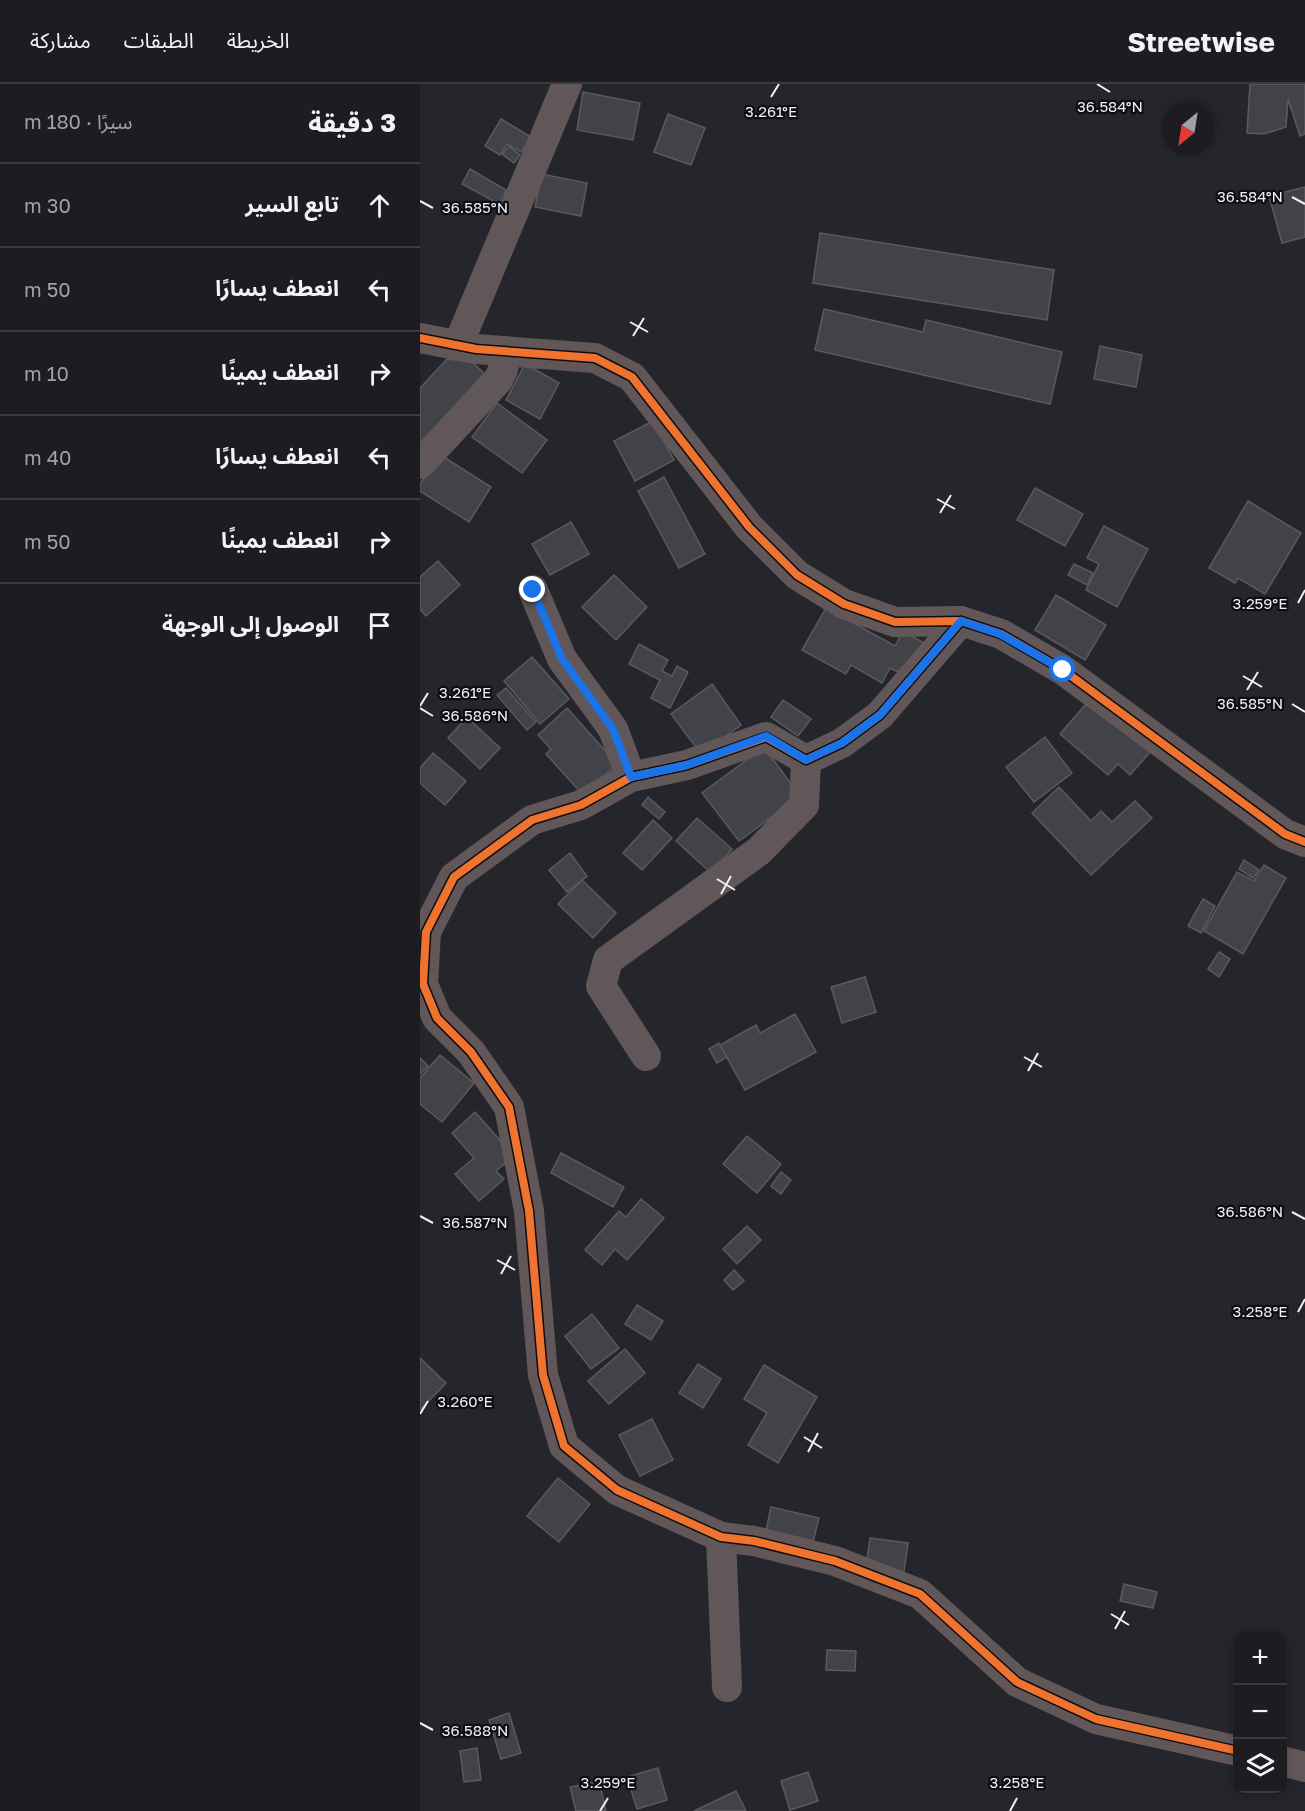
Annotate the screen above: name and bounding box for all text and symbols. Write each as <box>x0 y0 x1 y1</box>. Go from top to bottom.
text: Streetwise <box>1127 25 1275 58</box>
text: مشاركة <box>30 27 91 53</box>
text: الطبقات <box>124 27 194 53</box>
text: الخريطة <box>227 27 290 53</box>
text: 36.584°N <box>1077 97 1143 115</box>
text: 3.261°E <box>745 102 797 120</box>
north arrow <box>1161 102 1215 156</box>
text: 3 دقيقة <box>308 107 396 138</box>
text: سيرًا · 180 m <box>24 109 132 133</box>
text: 36.584°N <box>1217 187 1283 205</box>
icon: ahead <box>363 189 396 222</box>
text: تابع السير <box>245 190 339 217</box>
text: 30 m <box>24 193 71 217</box>
text: 36.585°N <box>442 198 508 216</box>
icon: left <box>363 273 396 306</box>
text: انعطف يسارًا <box>215 274 339 301</box>
text: 50 m <box>24 277 71 301</box>
icon: right <box>363 357 396 390</box>
text: انعطف يمينًا <box>221 358 339 385</box>
text: 10 m <box>24 361 69 385</box>
icon: left <box>363 441 396 474</box>
text: انعطف يسارًا <box>215 442 339 469</box>
text: 40 m <box>24 445 71 469</box>
icon: right <box>363 525 396 558</box>
text: انعطف يمينًا <box>221 526 339 553</box>
text: 50 m <box>24 529 71 553</box>
route end <box>519 576 545 602</box>
text: 3.259°E <box>1233 594 1287 612</box>
icon: arrive <box>363 609 396 642</box>
text: الوصول إلى الوجهة <box>162 610 339 637</box>
route start <box>1049 656 1075 682</box>
text: 3.261°E <box>439 683 491 701</box>
text: 36.585°N <box>1217 694 1283 712</box>
text: 36.586°N <box>442 706 508 724</box>
text: 36.586°N <box>1217 1202 1283 1220</box>
text: 36.587°N <box>442 1213 508 1231</box>
text: 3.258°E <box>1233 1302 1287 1320</box>
text: 3.260°E <box>437 1392 493 1410</box>
map controls <box>1233 1631 1287 1793</box>
button: + <box>1233 1631 1287 1685</box>
button: − <box>1233 1685 1287 1739</box>
text: 36.588°N <box>442 1721 508 1739</box>
button: layers <box>1233 1739 1287 1793</box>
text: 3.259°E <box>581 1773 635 1791</box>
text: 3.258°E <box>990 1773 1044 1791</box>

